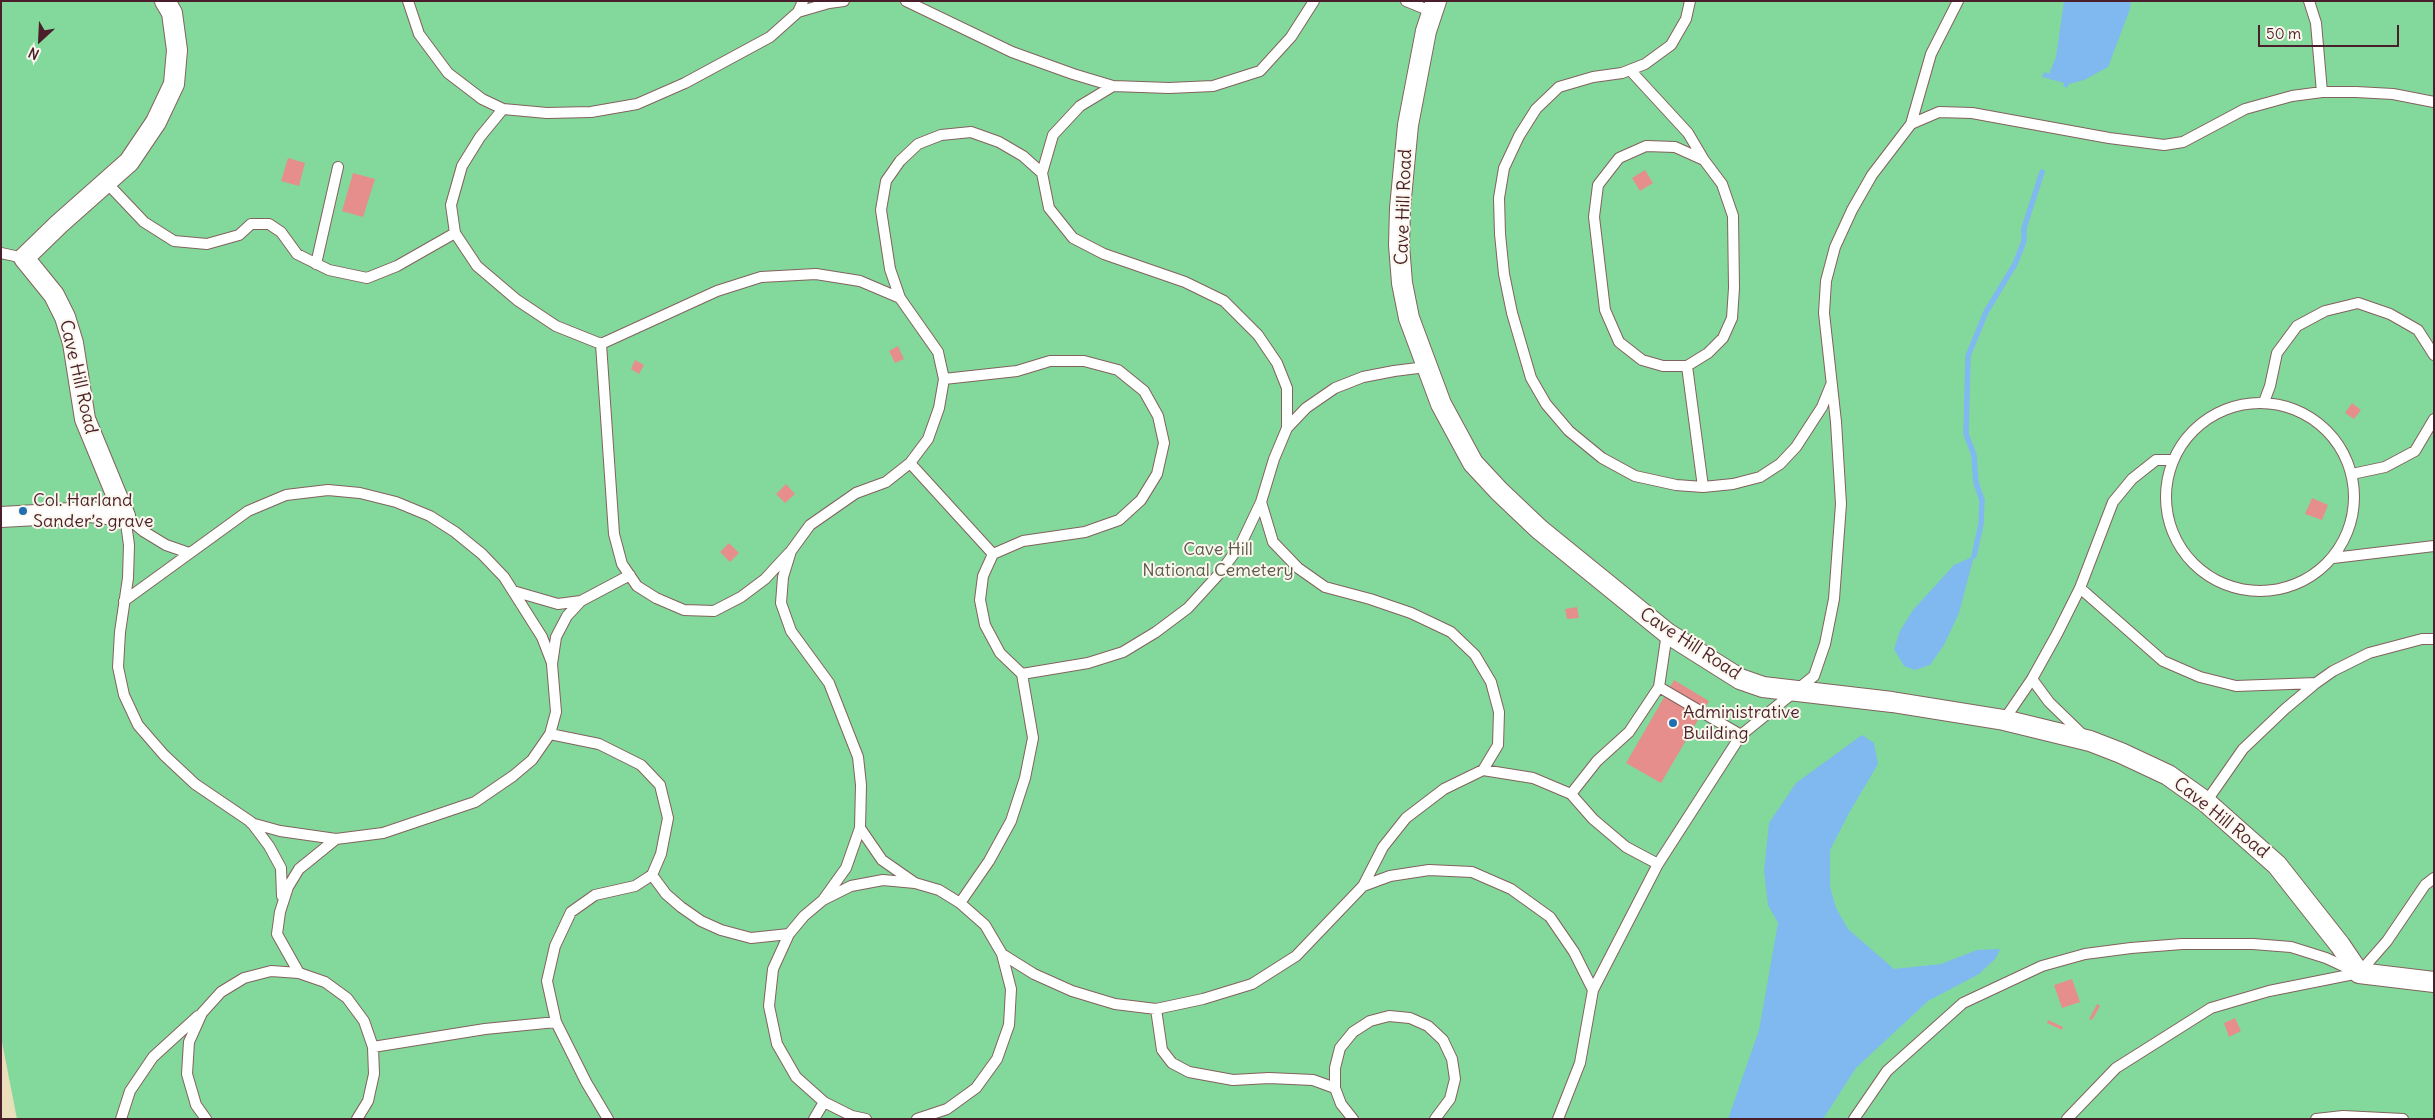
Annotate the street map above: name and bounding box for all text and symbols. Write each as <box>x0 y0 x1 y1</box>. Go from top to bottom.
north arrow <box>15 15 65 65</box>
scale bar <box>2260 15 2401 47</box>
text: 50 m <box>2266 24 2301 43</box>
text: N <box>25 43 42 64</box>
street label: Cave Hill Road <box>1391 149 1417 265</box>
street label: Cave Hill Road <box>54 318 102 436</box>
place label: Col. Harland Sander’s grave <box>33 490 153 532</box>
marker: Col. Harland Sander’s grave <box>17 505 29 517</box>
park label: Cave Hill National Cemetery <box>1142 539 1294 582</box>
street label: Cave Hill Road <box>1635 603 1745 685</box>
place label: Administrative Building <box>1683 702 1800 744</box>
marker: Administrative Building <box>1667 717 1679 729</box>
street label: Cave Hill Road <box>2169 773 2273 863</box>

